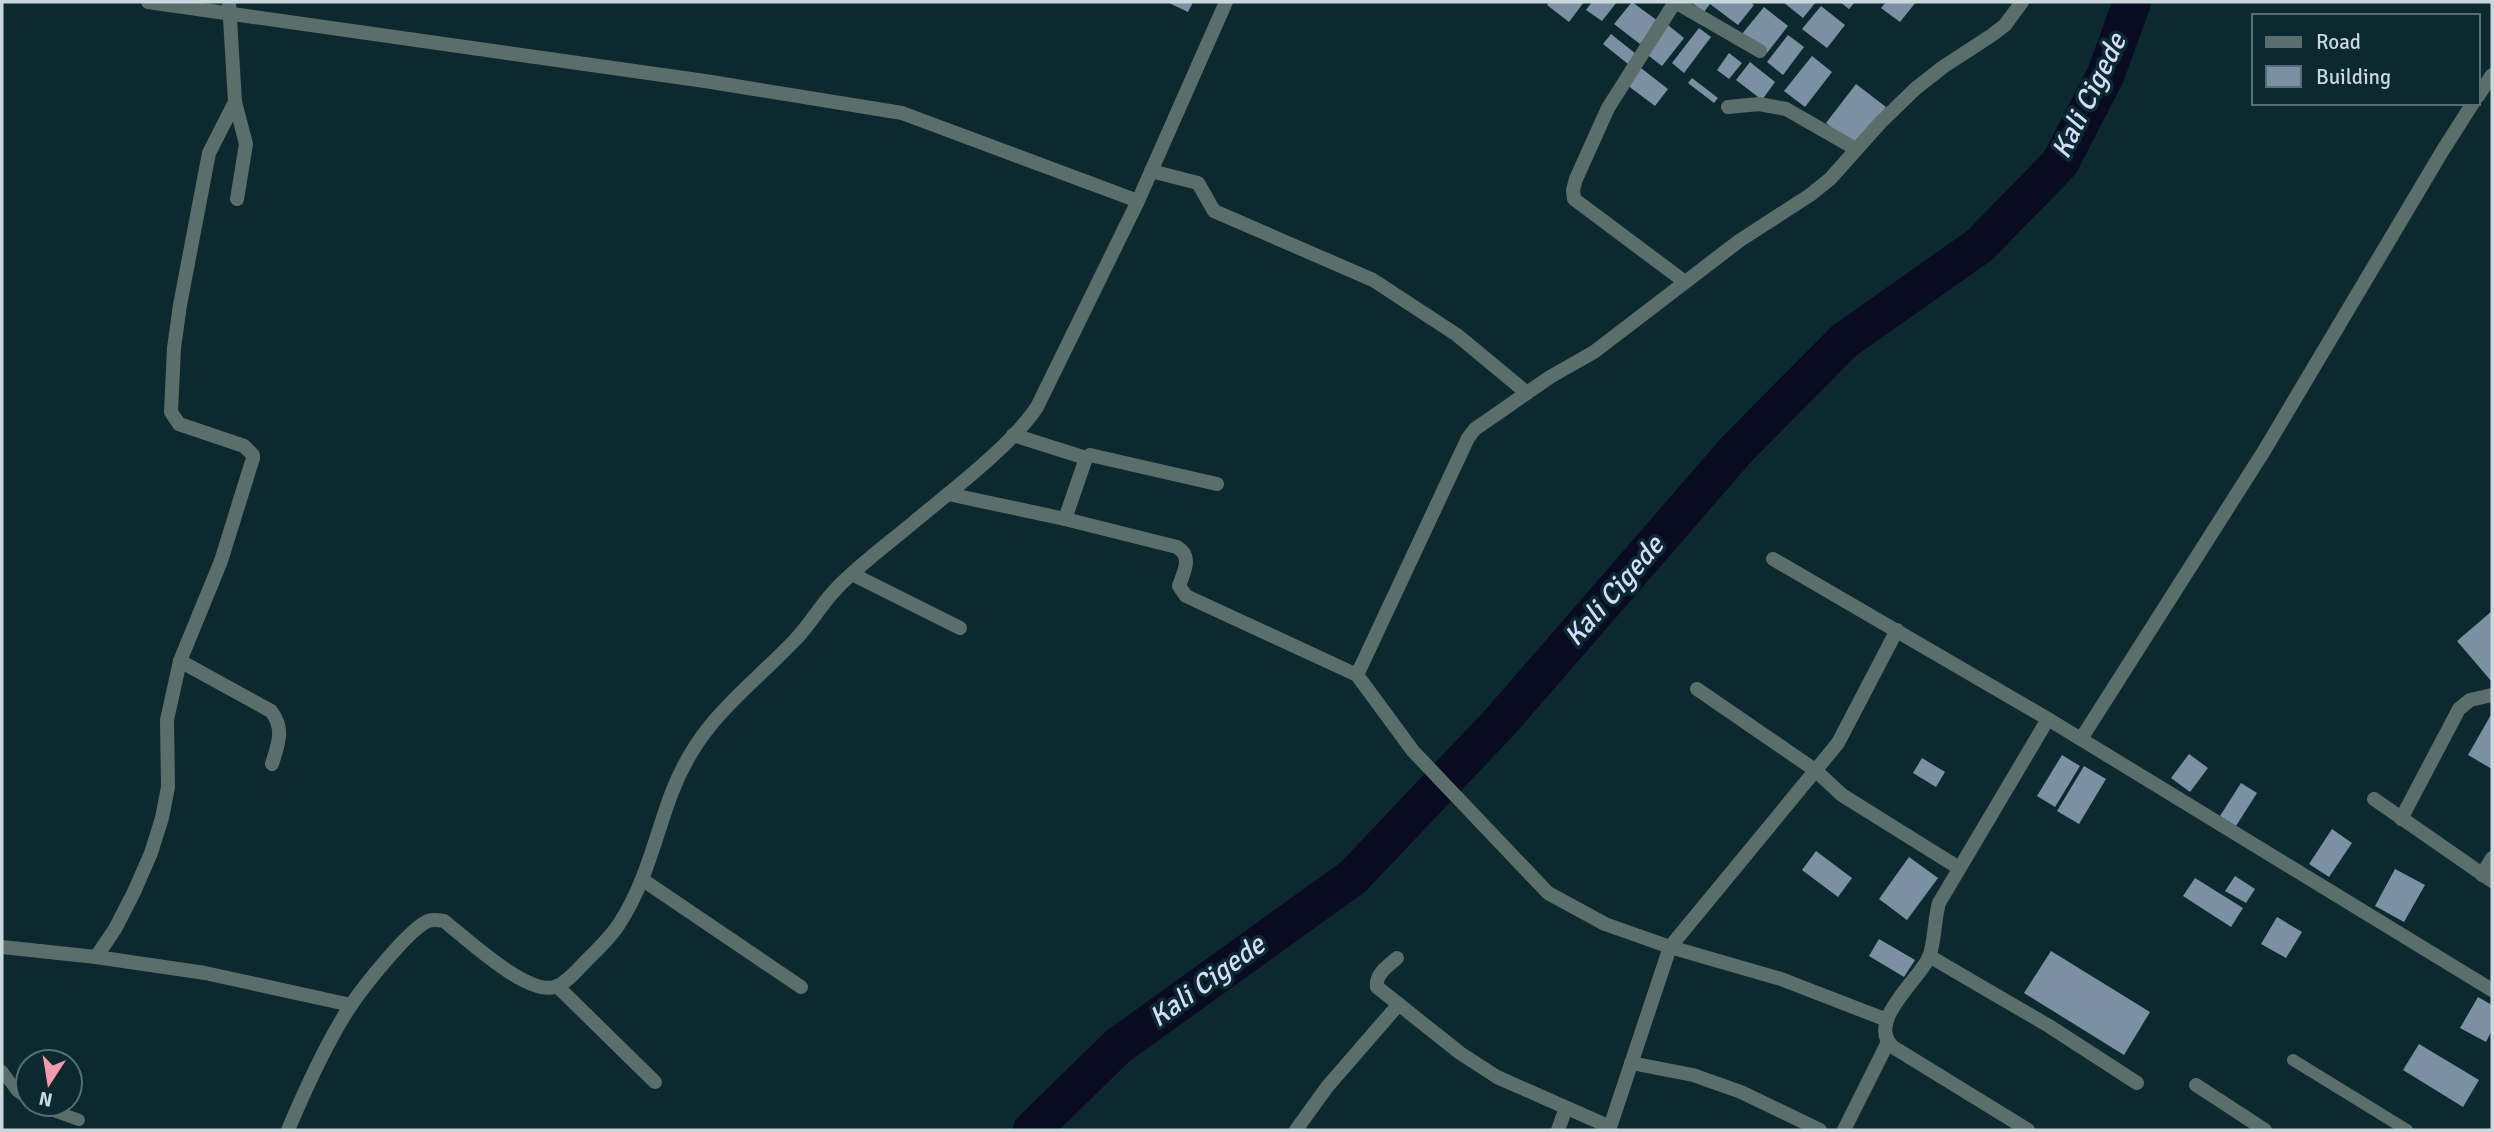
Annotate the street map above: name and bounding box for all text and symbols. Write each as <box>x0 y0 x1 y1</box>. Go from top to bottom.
legend <box>2252 14 2480 105</box>
water label: Kali Cigede <box>2044 26 2135 164</box>
text: Road <box>2316 29 2361 55</box>
text: Building <box>2316 64 2391 90</box>
water label: Kali Cigede <box>1557 527 1672 653</box>
water label: Kali Cigede <box>1142 926 1273 1034</box>
north arrow <box>14 1048 84 1118</box>
text: N <box>37 1086 55 1112</box>

